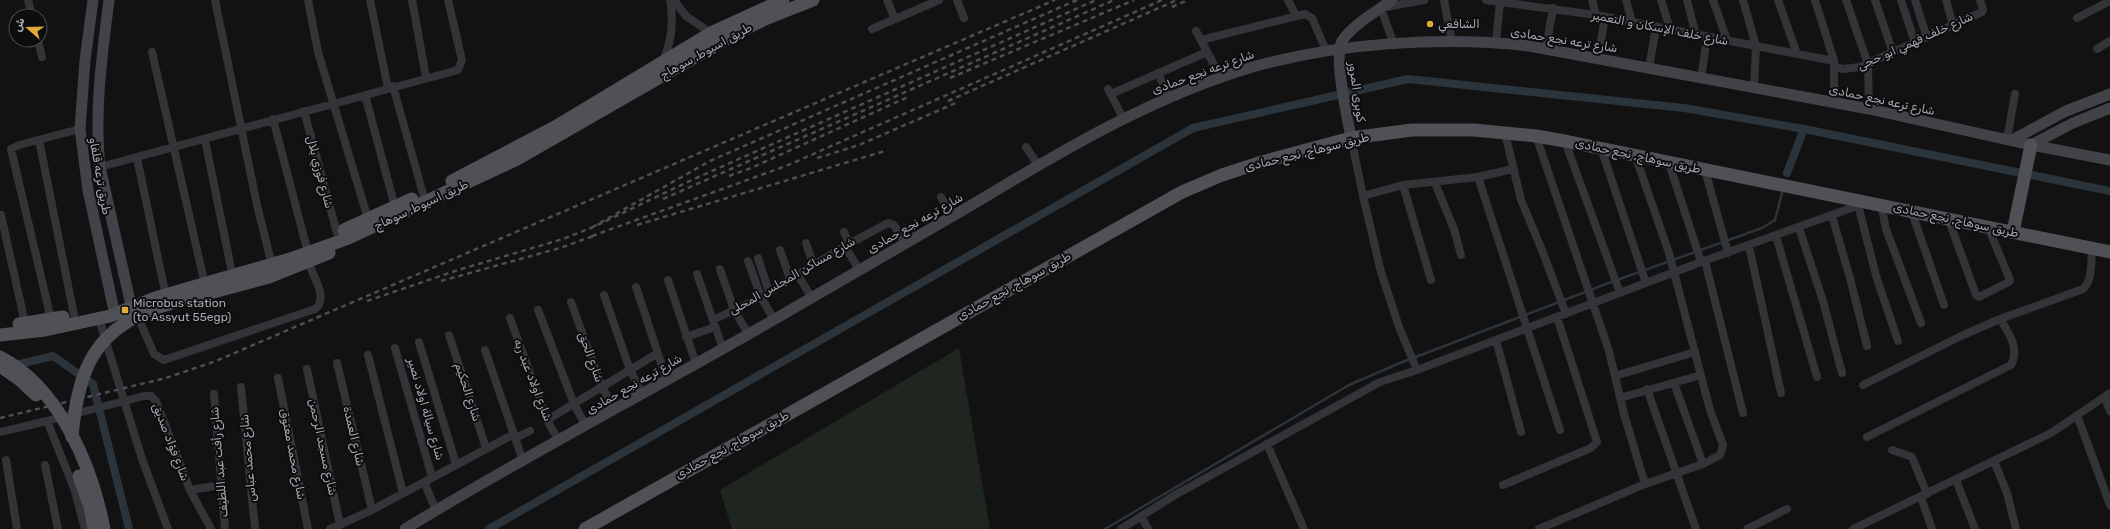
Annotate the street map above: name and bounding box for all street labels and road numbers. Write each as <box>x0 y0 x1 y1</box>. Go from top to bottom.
street label: شارع خلف الإسكان و التعمير <box>1589 8 1730 50</box>
street label: شارع خلف فهمي ابو حجى <box>1855 9 1976 75</box>
street label: طريق اسيوط, سوهاج <box>658 20 755 84</box>
street label: شارع ترعه نجع حمادى <box>1509 25 1619 57</box>
street label: شارع ترعه نجع حمادى <box>1150 47 1257 99</box>
street label: كوبرى المرور <box>1345 60 1368 124</box>
street label: شارع ترعه نجع حمادى <box>1827 82 1936 120</box>
street label: طريق سوهاج, نجع حمادى <box>1243 130 1371 176</box>
street label: شارع فوزي بلال <box>302 134 336 210</box>
street label: طريق ترعه قلفاو <box>85 136 114 216</box>
street label: طريق سوهاج, نجع حمادى <box>1574 136 1702 178</box>
street label: طريق اسيوط, سوهاج <box>372 177 471 235</box>
street label: شارع ترعه نجع حمادى <box>865 190 966 258</box>
street label: طريق سوهاج, نجع حمادى <box>1892 200 2020 242</box>
street label: شارع مساكن المجلس المحلى <box>726 234 859 320</box>
street label: طريق سوهاج, نجع حمادى <box>955 249 1074 325</box>
street label: شارع الحق <box>574 330 607 385</box>
street label: شارع اولاد عبد ربه <box>509 337 555 424</box>
street label: شارع ترعه نجع حمادى <box>584 351 685 419</box>
street label: شارع سيالة اولاد نصير <box>402 355 447 462</box>
street label: شارع الحكيم <box>450 361 484 424</box>
street label: شارع مسجد الرحمن <box>304 397 340 497</box>
street label: شارع فؤاد صديق <box>148 401 192 484</box>
street label: شارع العمدة <box>338 405 368 468</box>
street label: شارع رأفت عبد اللطيف <box>207 406 233 518</box>
street label: شارع محمد معتوق <box>275 407 309 501</box>
street label: طريق سوهاج, نجع حمادى <box>673 408 792 484</box>
street label: شارع محمد عباس <box>237 413 261 502</box>

